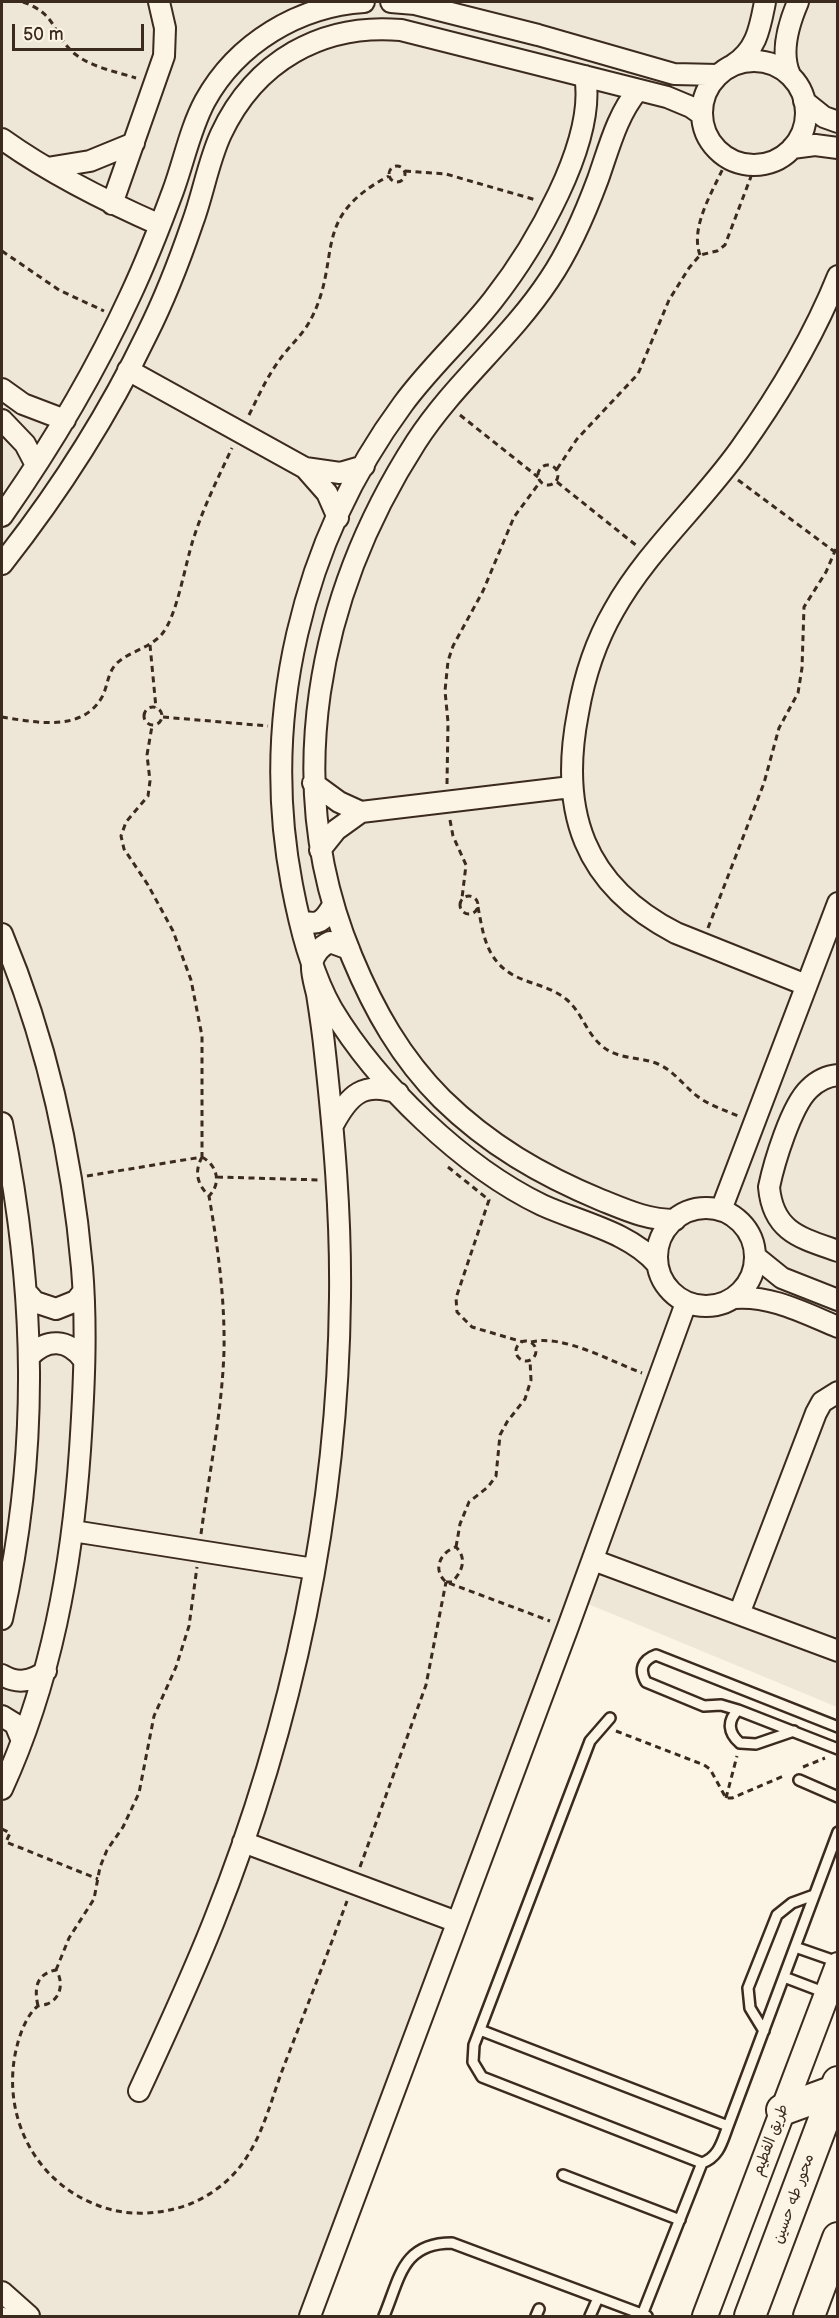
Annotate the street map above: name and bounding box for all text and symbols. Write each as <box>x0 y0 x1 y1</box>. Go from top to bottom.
scale bar <box>15 12 147 50</box>
text: 50 m <box>23 24 64 45</box>
street label: طريق الفطيم <box>749 2102 793 2178</box>
street label: محور طه حسين <box>769 2152 819 2246</box>

